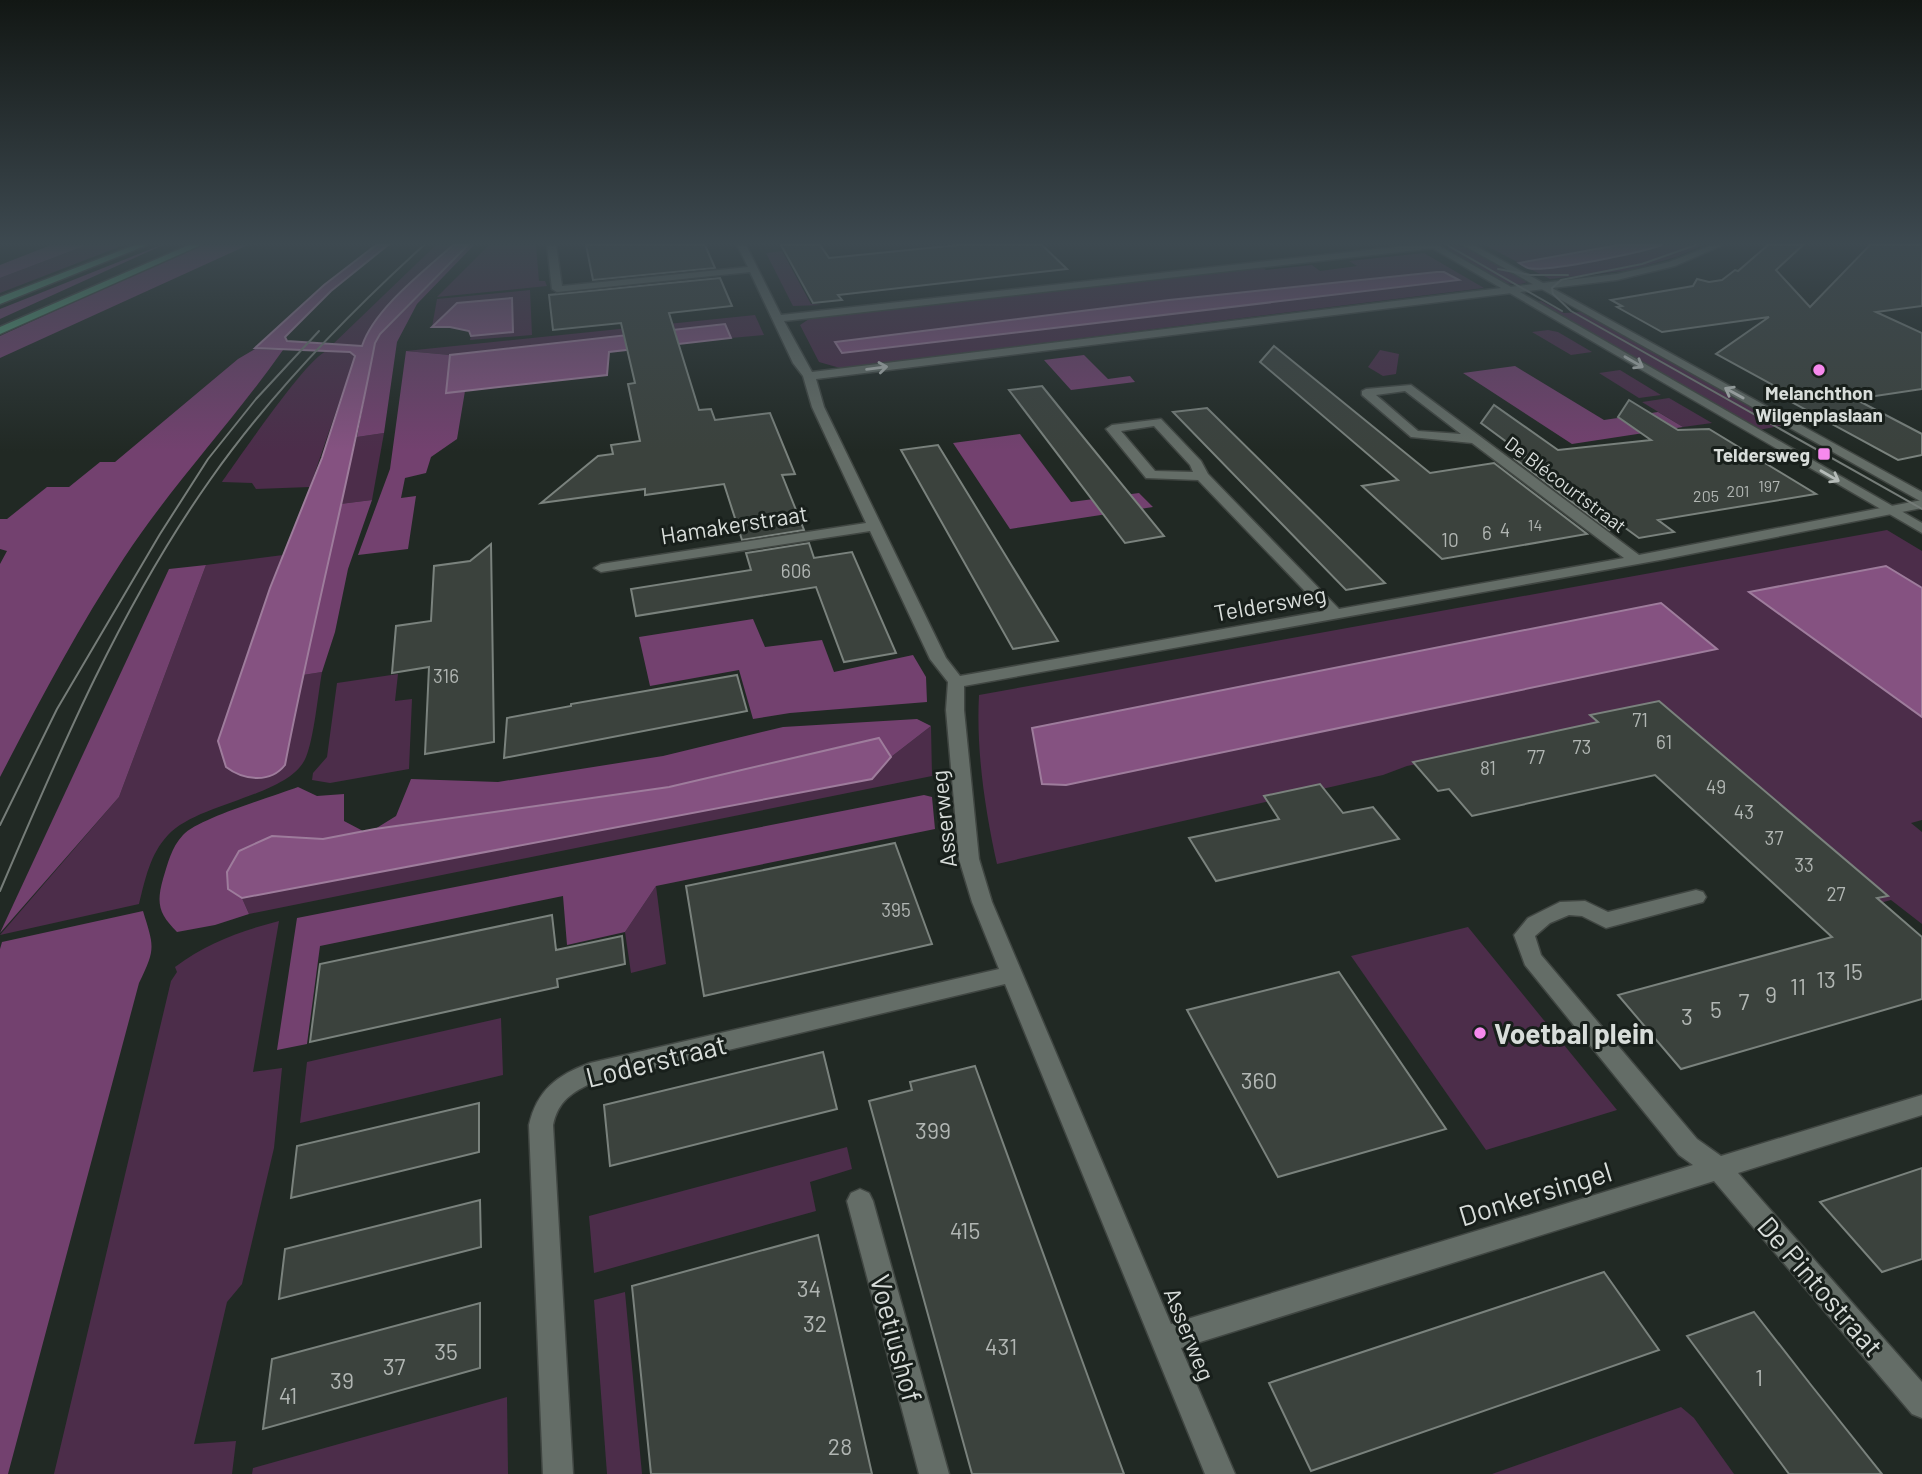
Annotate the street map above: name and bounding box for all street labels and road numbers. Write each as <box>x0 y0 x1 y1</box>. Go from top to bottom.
street label: De Blécourtstraat <box>1501 431 1631 537</box>
street label: Hamakerstraat <box>658 499 810 549</box>
street label: Teldersweg <box>1212 579 1328 627</box>
street label: Asserweg <box>924 769 962 869</box>
street label: Loderstraat <box>582 1026 730 1094</box>
street label: Donkersingel <box>1454 1154 1616 1232</box>
street label: De Pintostraat <box>1751 1209 1891 1363</box>
street label: Voetiushof <box>864 1270 930 1406</box>
street label: Asserweg <box>1159 1283 1221 1385</box>

